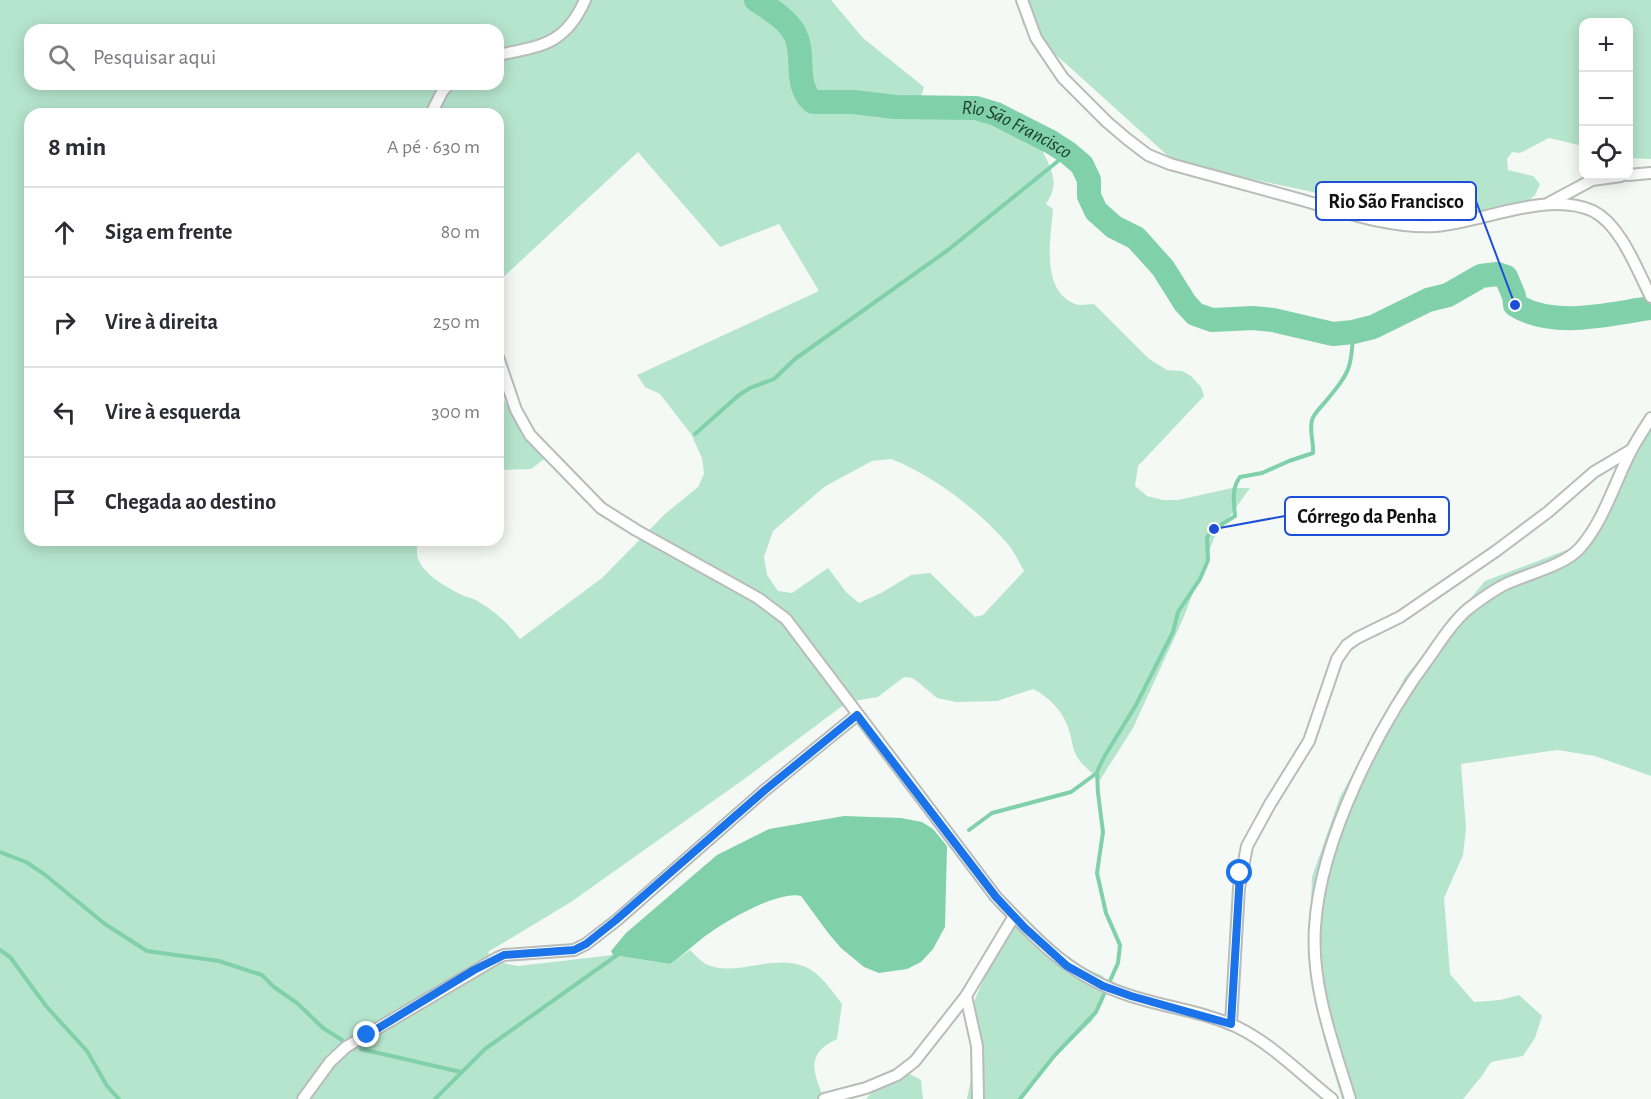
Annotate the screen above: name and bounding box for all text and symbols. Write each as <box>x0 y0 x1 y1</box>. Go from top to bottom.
map controls <box>1579 18 1633 180</box>
button: + <box>1579 18 1633 72</box>
search box <box>24 24 504 90</box>
icon: search <box>45 41 78 74</box>
text: Pesquisar aqui <box>93 46 216 68</box>
button: − <box>1579 72 1633 126</box>
water label: Rio São Francisco <box>961 98 1075 163</box>
button: locate <box>1579 126 1633 180</box>
text: 8 min <box>48 134 106 160</box>
text: A pé · 630 m <box>387 137 480 157</box>
callout: Rio São Francisco <box>1316 182 1476 220</box>
text: Rio São Francisco <box>1328 192 1464 212</box>
icon: ahead <box>48 216 81 249</box>
text: Siga em frente <box>105 221 232 243</box>
text: 80 m <box>441 222 480 242</box>
icon: right <box>48 306 81 339</box>
text: Vire à direita <box>105 311 218 333</box>
text: 250 m <box>433 312 480 332</box>
icon: left <box>48 396 81 429</box>
text: Vire à esquerda <box>105 401 241 423</box>
text: 300 m <box>431 402 480 422</box>
icon: arrive <box>48 486 81 519</box>
text: Chegada ao destino <box>105 491 276 513</box>
callout: Córrego da Penha <box>1285 497 1449 535</box>
text: Córrego da Penha <box>1297 507 1437 527</box>
route start <box>1226 859 1252 885</box>
route end <box>353 1021 379 1047</box>

